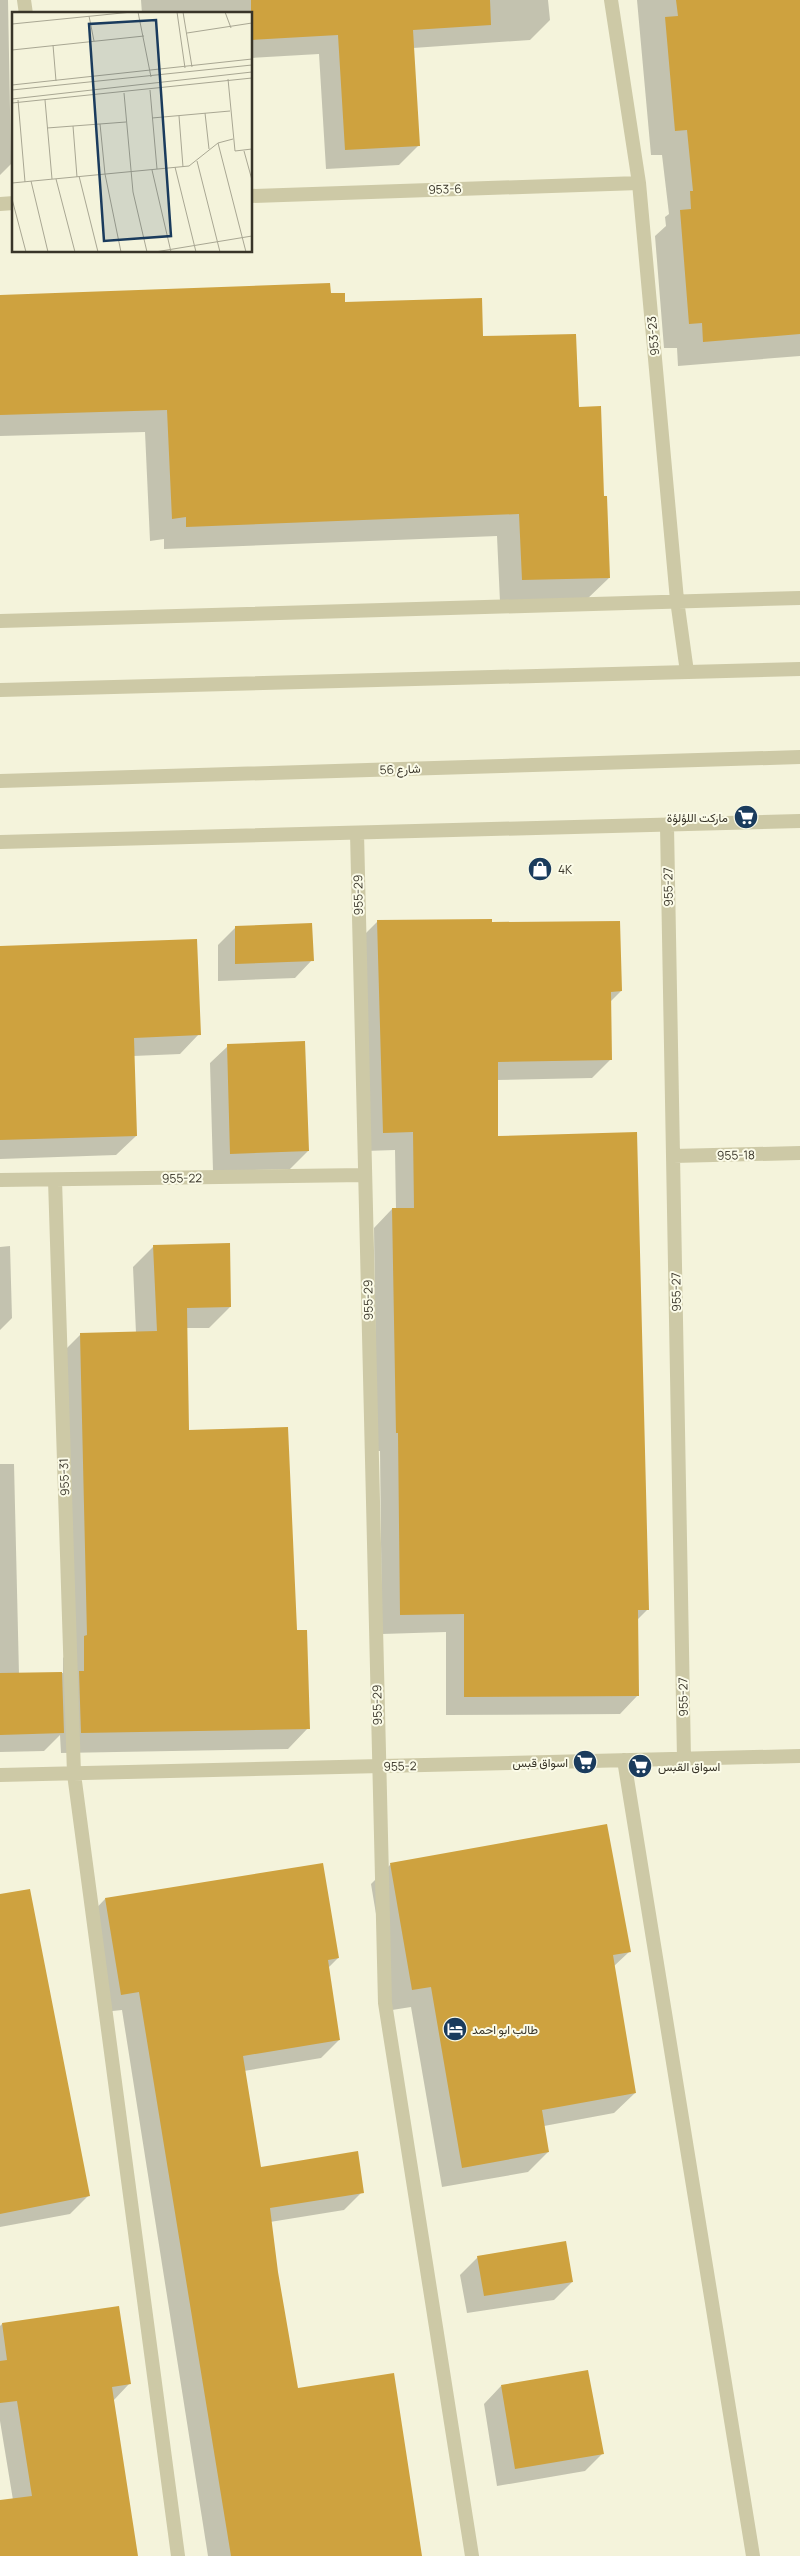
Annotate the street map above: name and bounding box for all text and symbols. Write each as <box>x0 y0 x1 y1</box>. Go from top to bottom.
inset map <box>12 12 252 252</box>
street label: 953-6 <box>428 180 462 198</box>
street label: 953-23 <box>643 316 663 356</box>
street label: شارع 56 <box>379 760 421 779</box>
supermarket icon: ماركت اللؤلؤة <box>733 804 759 830</box>
place label: ماركت اللؤلؤة <box>667 809 728 826</box>
shop icon: 4K <box>527 856 553 882</box>
place label: 4K <box>558 861 573 878</box>
street label: 955-27 <box>659 867 677 907</box>
street label: 955-29 <box>349 875 367 915</box>
street label: 955-18 <box>717 1146 755 1164</box>
street label: 955-22 <box>162 1169 202 1187</box>
street label: 955-27 <box>667 1272 685 1312</box>
street label: 955-29 <box>359 1280 377 1320</box>
street label: 955-31 <box>55 1458 73 1496</box>
street label: 955-27 <box>674 1677 692 1717</box>
street label: 955-29 <box>368 1685 386 1725</box>
supermarket icon: اسواق قبس <box>572 1749 598 1775</box>
supermarket icon: اسواق القبس <box>627 1753 653 1779</box>
place label: اسواق قبس <box>512 1754 568 1771</box>
street label: 955-2 <box>383 1757 417 1775</box>
place label: اسواق القبس <box>658 1758 720 1775</box>
hotel icon: طالب ابو احمد <box>442 2016 468 2042</box>
place label: طالب ابو احمد <box>472 2021 538 2038</box>

